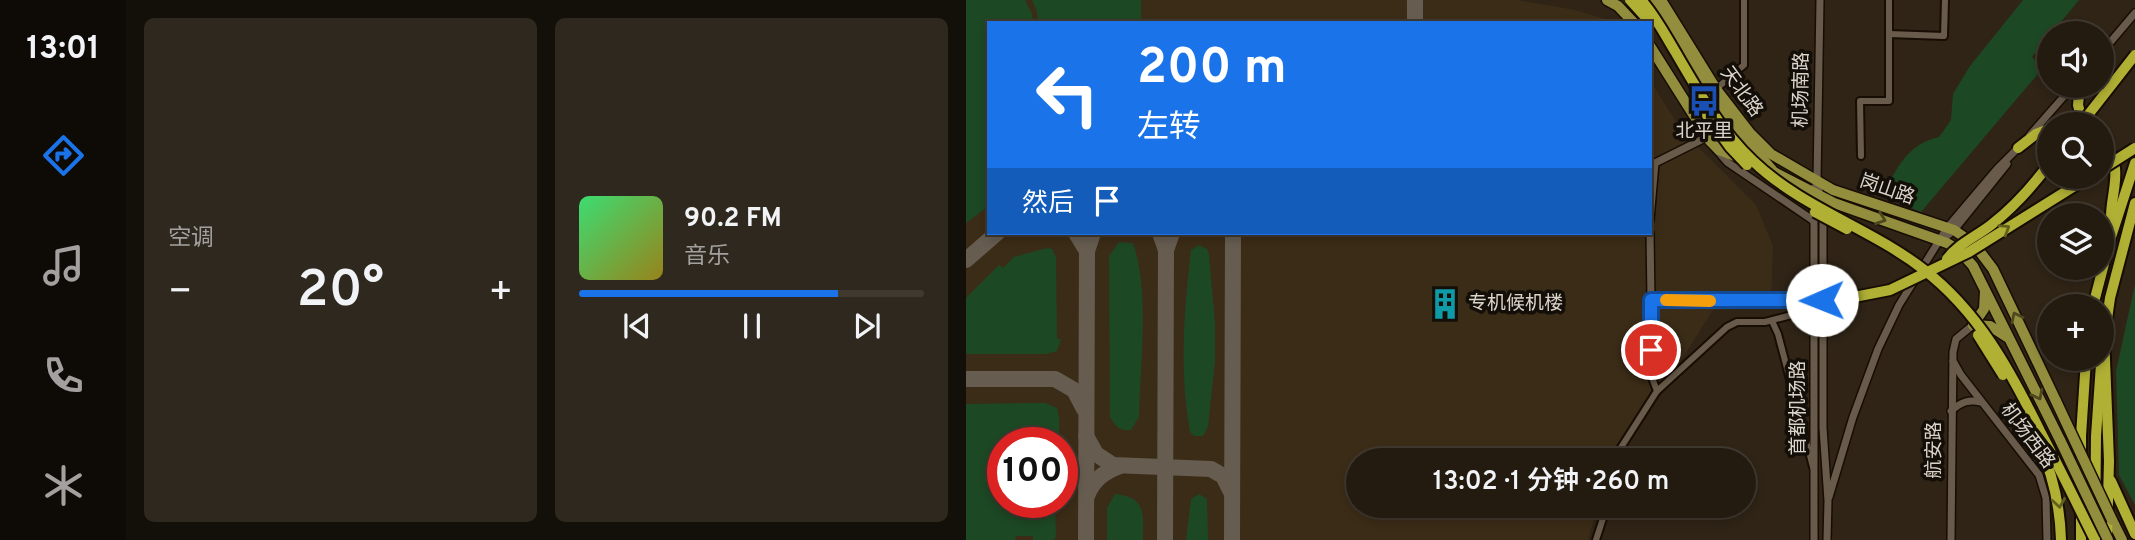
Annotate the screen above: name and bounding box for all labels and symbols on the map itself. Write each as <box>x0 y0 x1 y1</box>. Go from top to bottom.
street label: 机场南路 <box>1789 52 1815 128</box>
street label: 天北路 <box>1715 62 1767 122</box>
bus stop icon: 北平里 <box>1687 84 1721 118</box>
place label: 北平里 <box>1675 120 1733 144</box>
street label: 岗山路 <box>1856 169 1918 211</box>
one-way arrow <box>1874 211 1886 225</box>
one-way arrow <box>1997 225 2010 238</box>
position arrow <box>1785 263 1859 337</box>
building icon: 专机候机楼 <box>1428 287 1462 321</box>
place label: 专机候机楼 <box>1468 292 1563 316</box>
one-way arrow <box>2010 312 2024 324</box>
pin <box>1621 320 1681 380</box>
street label: 首都机场路 <box>1787 360 1811 456</box>
one-way arrow <box>2030 388 2044 400</box>
street label: 机场西路 <box>1995 398 2059 474</box>
street label: 航安路 <box>1923 421 1947 479</box>
speed limit sign: 100 <box>987 427 1078 518</box>
one-way arrow <box>2051 497 2066 509</box>

